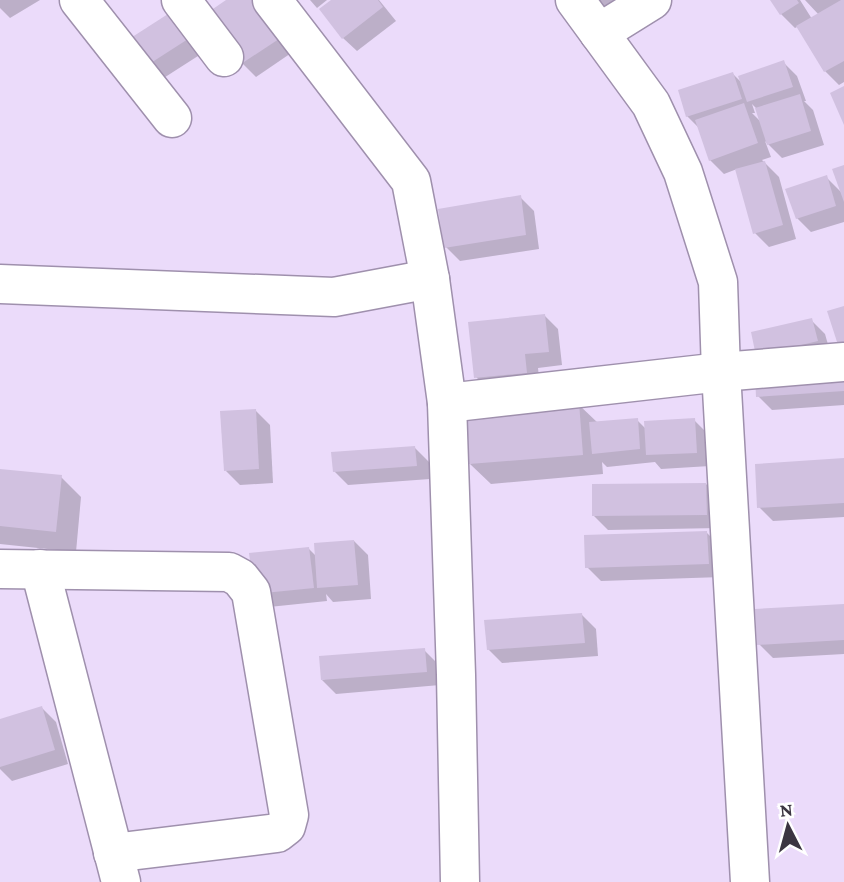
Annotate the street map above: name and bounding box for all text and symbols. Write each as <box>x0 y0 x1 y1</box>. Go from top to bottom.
north arrow <box>753 791 823 861</box>
text: N <box>779 798 794 821</box>

